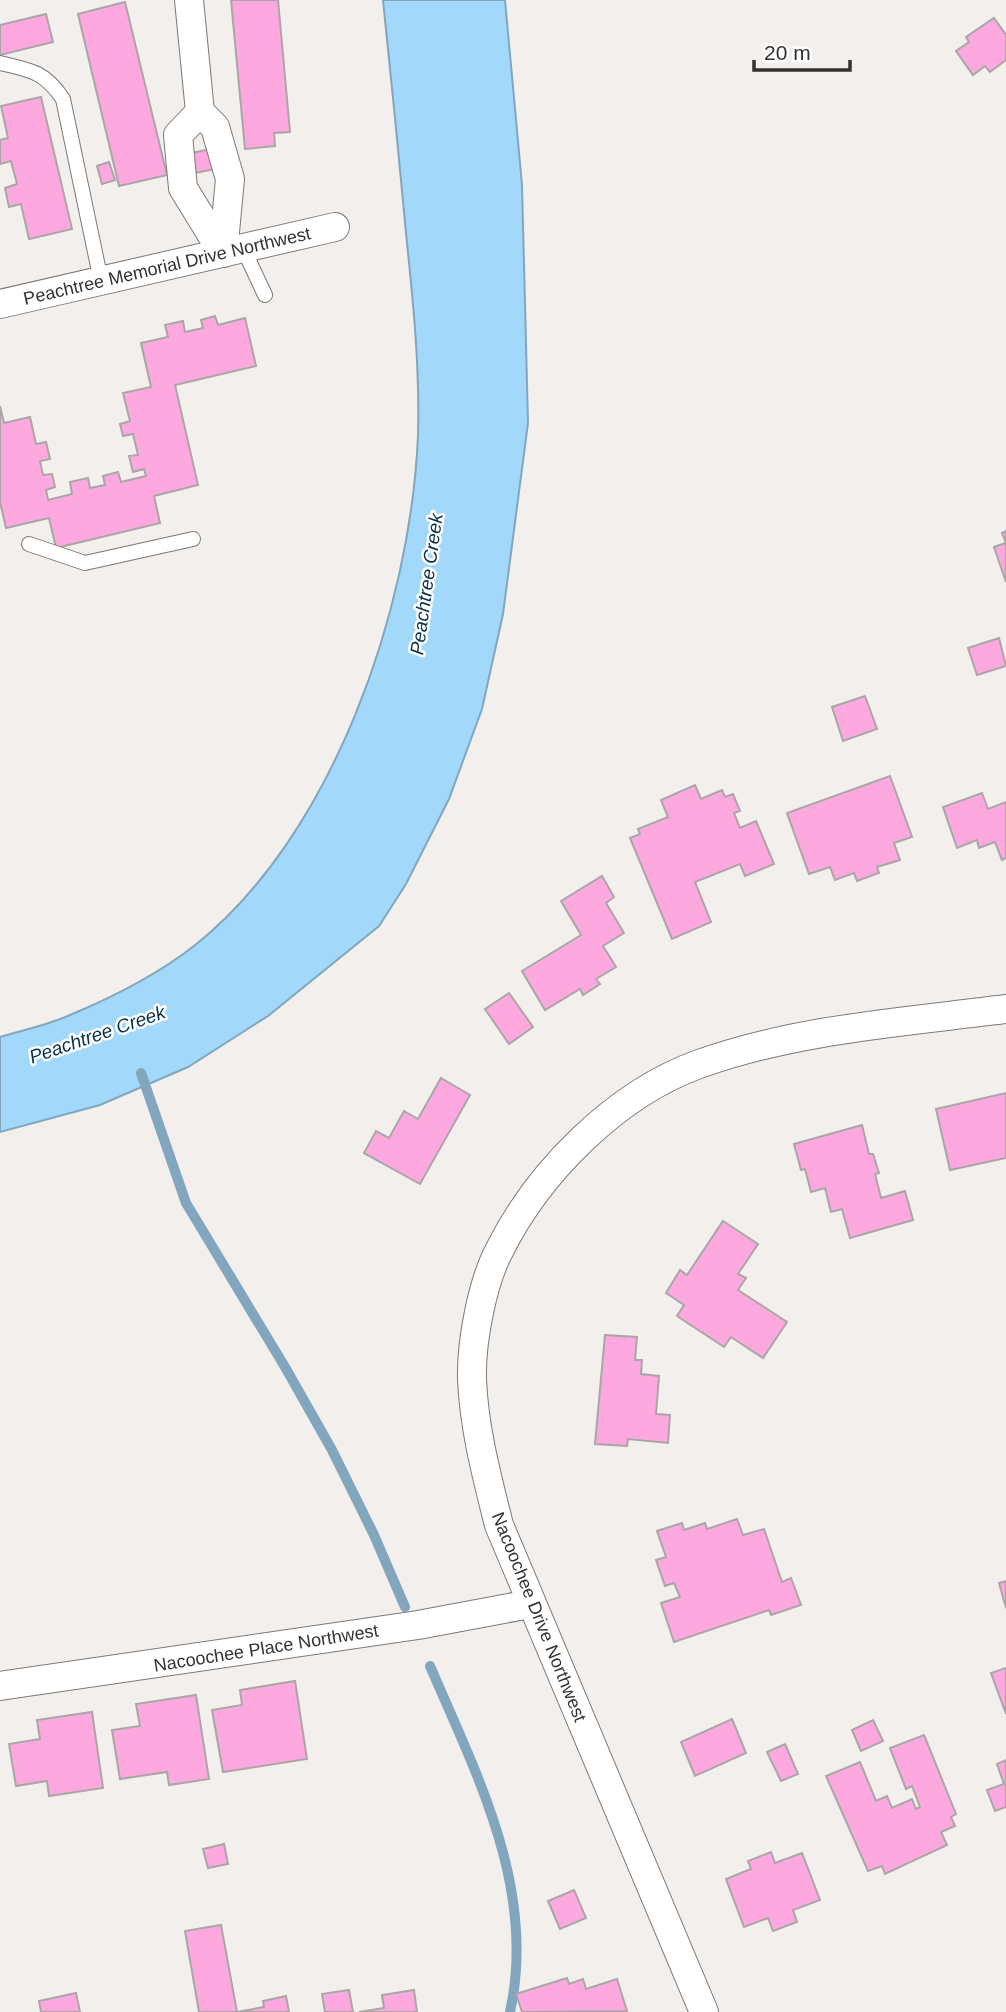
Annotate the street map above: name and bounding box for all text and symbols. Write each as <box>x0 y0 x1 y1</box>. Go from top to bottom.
scale bar <box>754 28 850 72</box>
text: 20 m <box>764 41 811 64</box>
street label: Peachtree Memorial Drive Northwest <box>21 223 313 309</box>
water label: Peachtree Creek <box>406 511 447 656</box>
water label: Peachtree Creek <box>26 1001 169 1068</box>
street label: Nacoochee Drive Northwest <box>488 1509 590 1725</box>
street label: Nacoochee Place Northwest <box>152 1620 380 1676</box>

